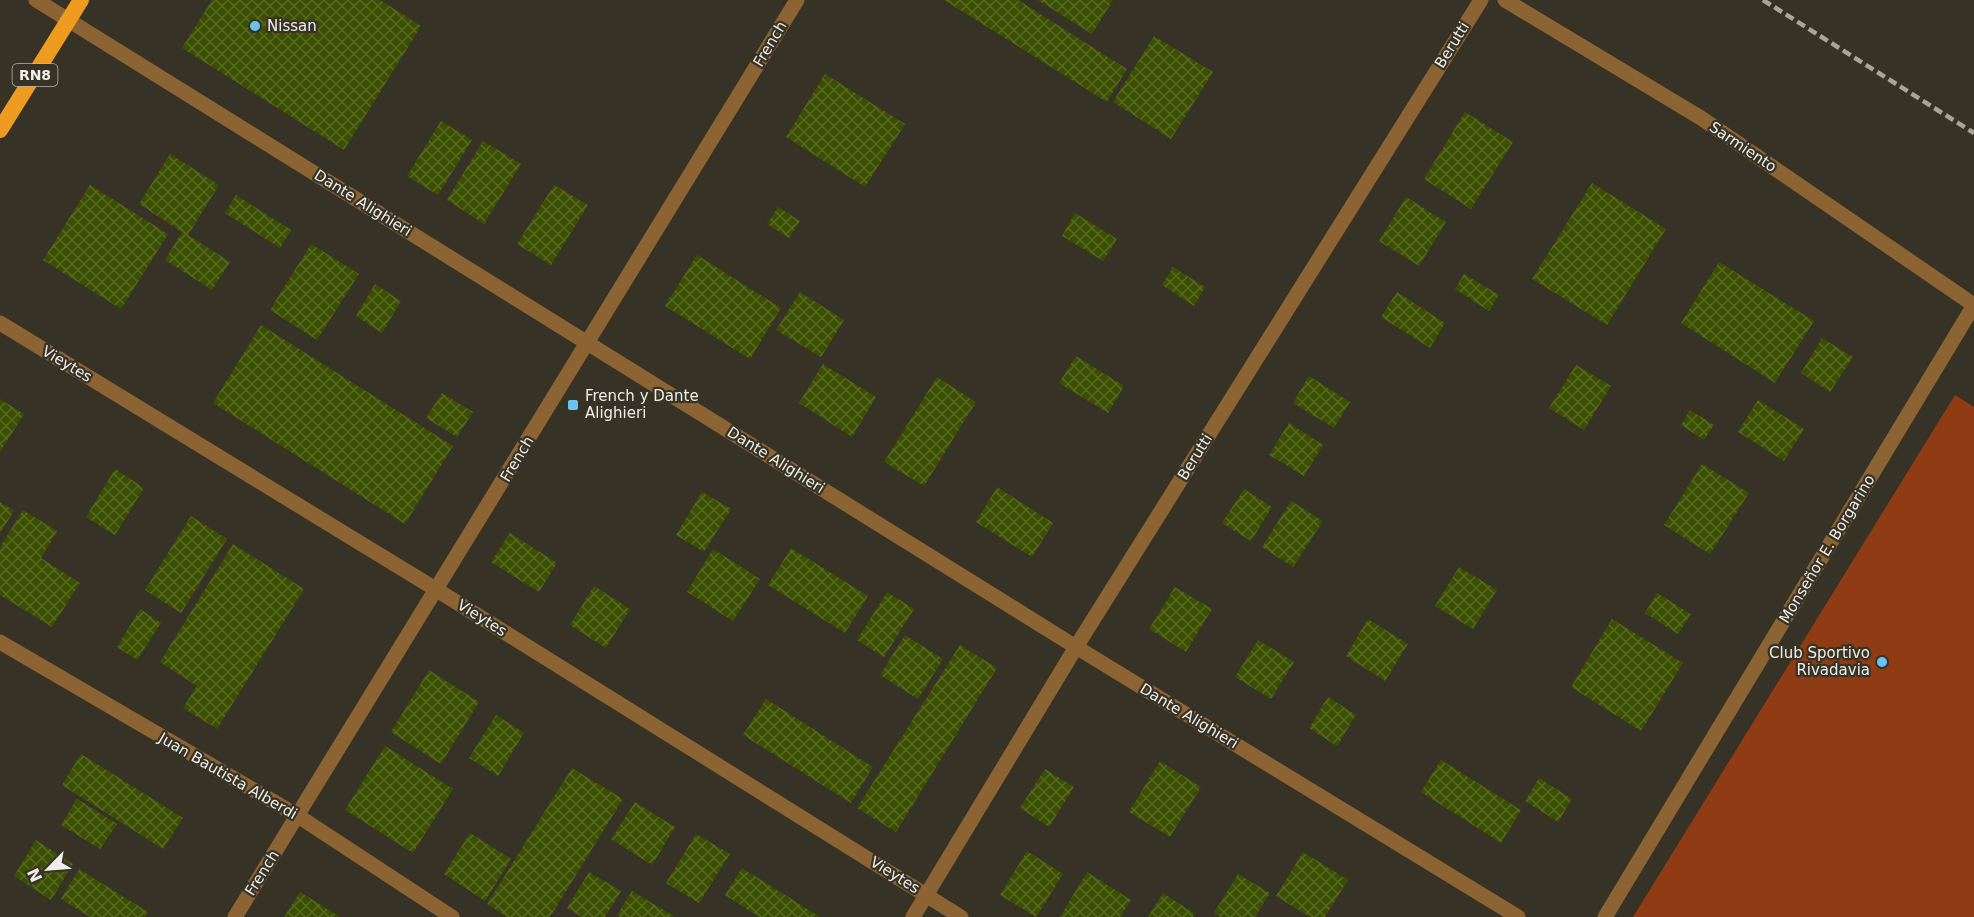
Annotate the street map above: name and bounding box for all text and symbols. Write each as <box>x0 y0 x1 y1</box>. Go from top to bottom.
place label: Nissan <box>267 17 317 35</box>
street label: French <box>749 18 791 70</box>
marker: Nissan <box>248 19 262 33</box>
street label: Berutti <box>1431 19 1473 71</box>
road number: RN8 <box>12 64 57 86</box>
street label: Sarmiento <box>1706 118 1780 176</box>
street label: Dante Alighieri <box>311 166 415 240</box>
street label: Vieytes <box>39 342 95 386</box>
place label: French y Dante Alighieri <box>585 387 699 422</box>
marker: French y Dante Alighieri <box>566 398 580 412</box>
street label: Dante Alighieri <box>724 423 828 497</box>
street label: Berutti <box>1174 431 1216 483</box>
street label: French <box>496 433 538 485</box>
street label: Monseñor E. Borgarino <box>1775 471 1879 627</box>
street label: Vieytes <box>454 596 510 640</box>
place label: Club Sportivo Rivadavia <box>1769 644 1870 679</box>
marker: Club Sportivo Rivadavia <box>1875 655 1889 669</box>
street label: Dante Alighieri <box>1137 680 1241 752</box>
street label: Juan Bautista Alberdi <box>155 728 300 823</box>
north arrow <box>18 839 78 899</box>
street label: French <box>241 847 283 899</box>
street label: Vieytes <box>867 853 923 897</box>
text: N <box>23 865 46 885</box>

